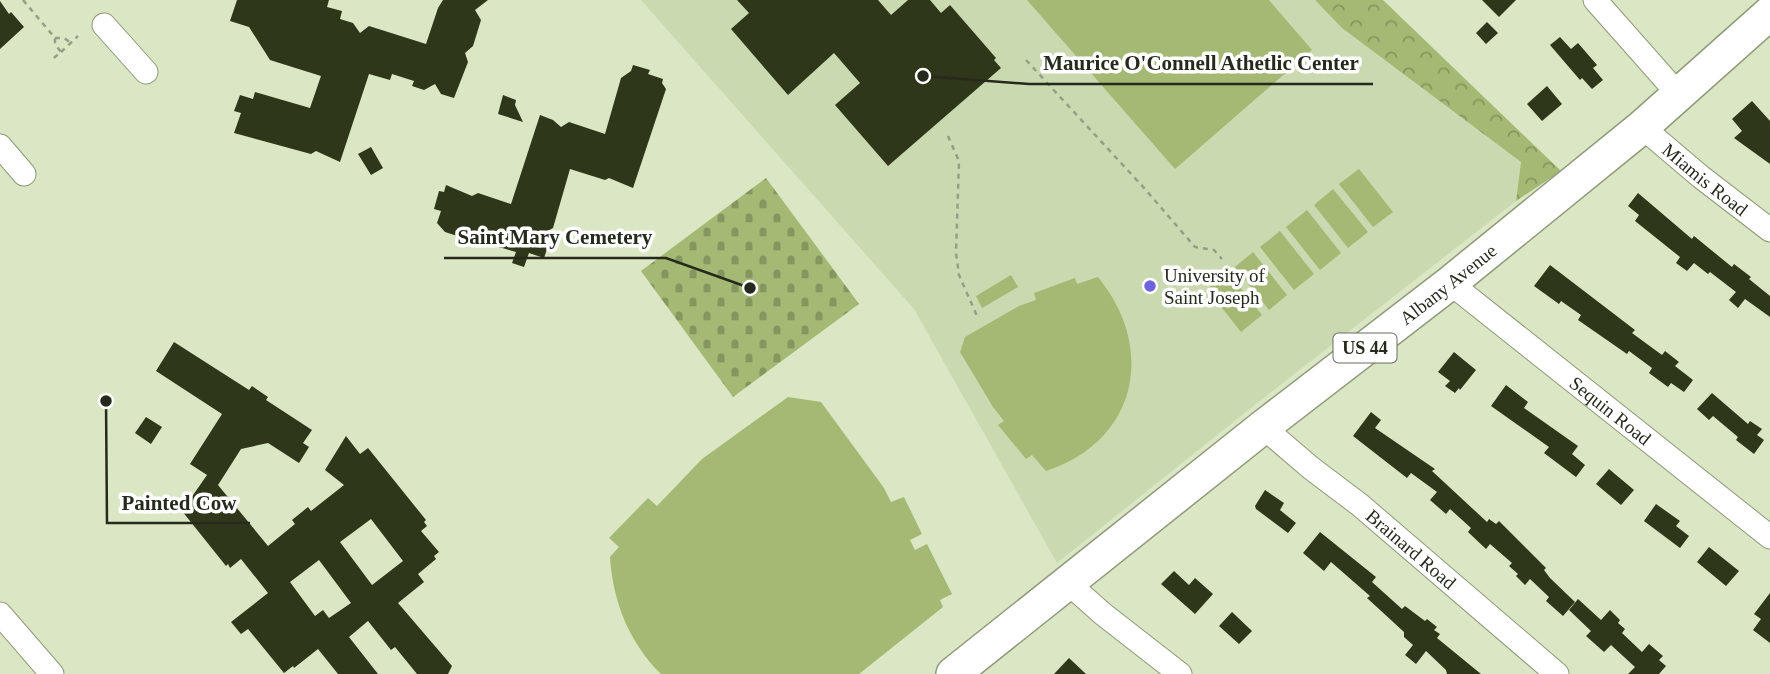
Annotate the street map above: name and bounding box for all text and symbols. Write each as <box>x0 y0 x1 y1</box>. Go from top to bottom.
callout: Maurice O'Connell Athetlic Center <box>1029 42 1373 84</box>
text: Maurice O'Connell Athetlic Center <box>1043 51 1359 75</box>
street label: Miamis Road <box>1658 139 1752 220</box>
callout: Saint Mary Cemetery <box>444 216 666 258</box>
text: Saint Mary Cemetery <box>458 225 653 249</box>
street label: Albany Avenue <box>1395 239 1500 329</box>
place label: University of Saint Joseph <box>1164 265 1265 308</box>
marker: University of Saint Joseph <box>1142 278 1158 294</box>
road number: US 44 <box>1334 334 1396 362</box>
street label: Sequin Road <box>1566 372 1656 449</box>
callout: Painted Cow <box>107 481 250 523</box>
text: Painted Cow <box>122 491 237 515</box>
street label: Brainard Road <box>1362 505 1461 593</box>

